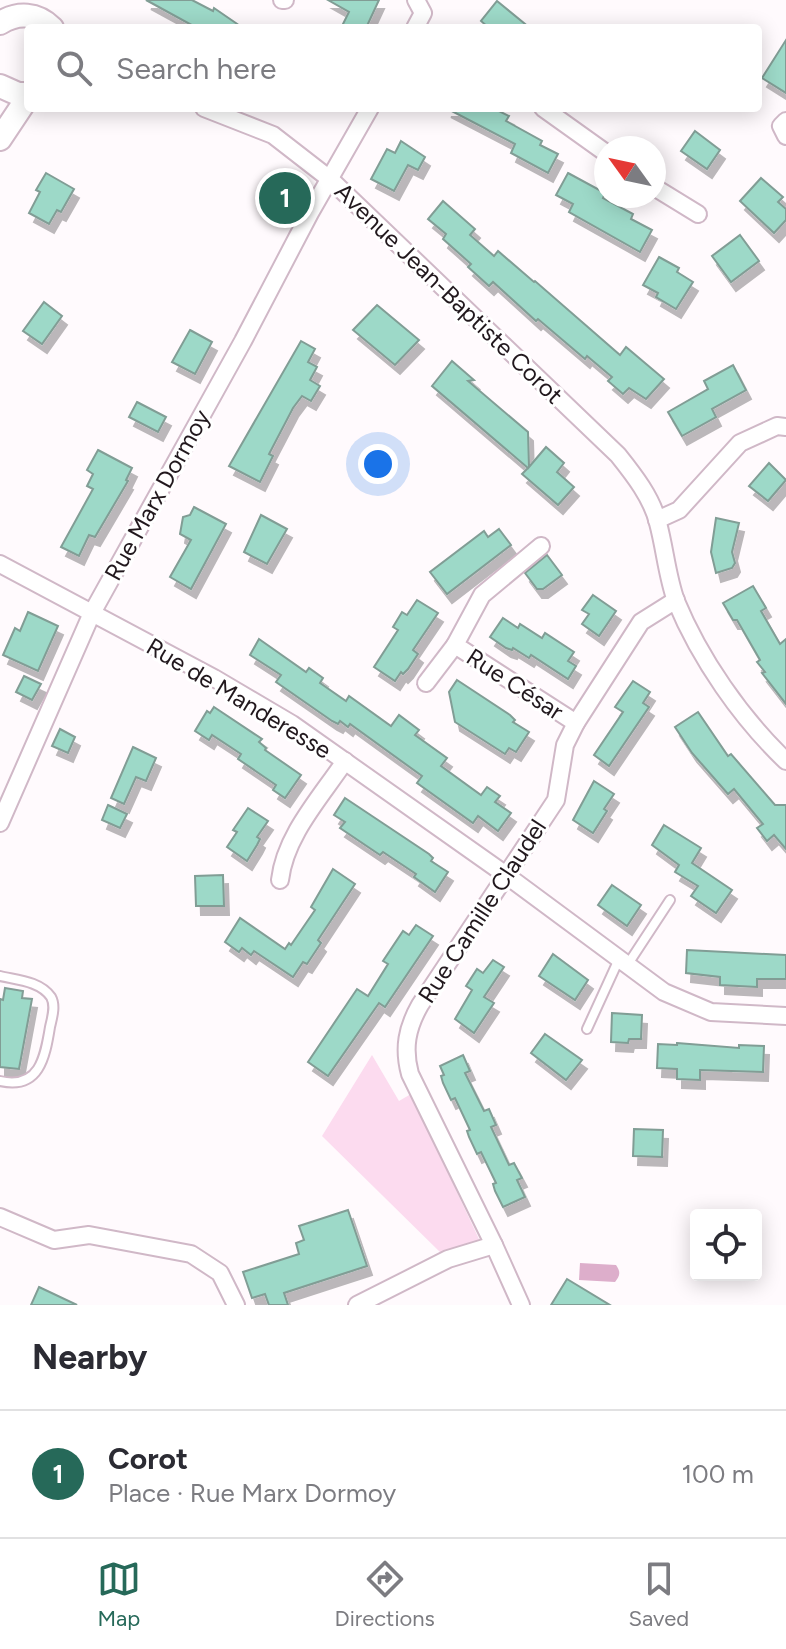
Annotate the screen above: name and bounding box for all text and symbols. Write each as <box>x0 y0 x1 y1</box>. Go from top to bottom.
search box <box>24 24 762 112</box>
icon: search <box>52 46 96 90</box>
text: Search here <box>116 50 276 87</box>
north arrow <box>594 136 666 208</box>
pin: 1 <box>259 168 311 228</box>
street label: Avenue Jean-Baptiste Corot <box>329 176 569 410</box>
street label: Rue Marx Dormoy <box>98 404 216 585</box>
your location <box>358 444 398 484</box>
street label: Rue de Manderesse <box>141 631 337 765</box>
street label: Rue César <box>461 642 569 726</box>
street label: Rue Camille Claudel <box>412 814 552 1008</box>
map controls <box>690 1209 762 1281</box>
button: locate <box>690 1209 762 1281</box>
text: Nearby <box>32 1337 147 1378</box>
text: Corot <box>108 1440 188 1477</box>
text: 1 <box>53 1458 63 1490</box>
text: 100 m <box>681 1458 754 1490</box>
text: Place · Rue Marx Dormoy <box>108 1477 396 1509</box>
tab: Map <box>97 1557 141 1632</box>
tab: Directions <box>335 1557 435 1632</box>
tab: Saved <box>628 1557 689 1632</box>

